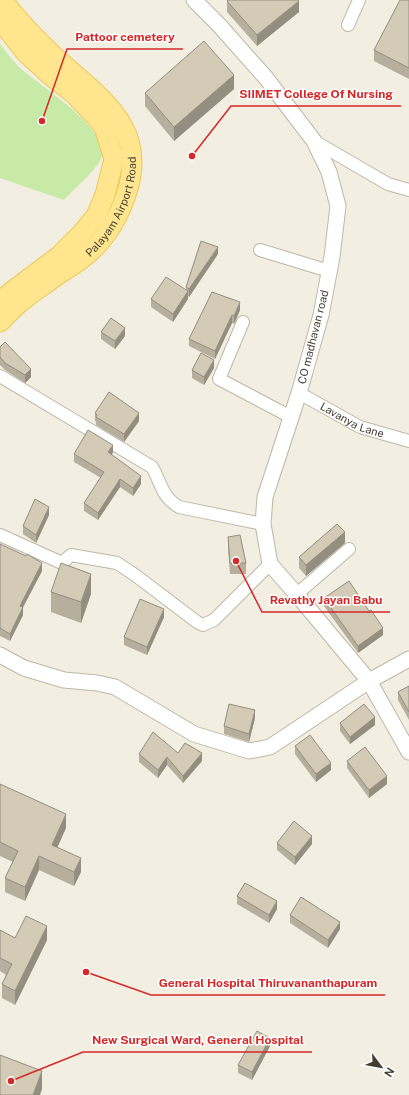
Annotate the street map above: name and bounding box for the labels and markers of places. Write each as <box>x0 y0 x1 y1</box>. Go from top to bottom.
callout: Pattoor cemetery <box>67 25 183 49</box>
callout: SIIMET College Of Nursing <box>231 82 401 106</box>
callout: Revathy Jayan Babu <box>262 588 390 612</box>
callout: General Hospital Thiruvananthapuram <box>151 971 385 995</box>
callout: New Surgical Ward, General Hospital <box>83 1028 312 1052</box>

